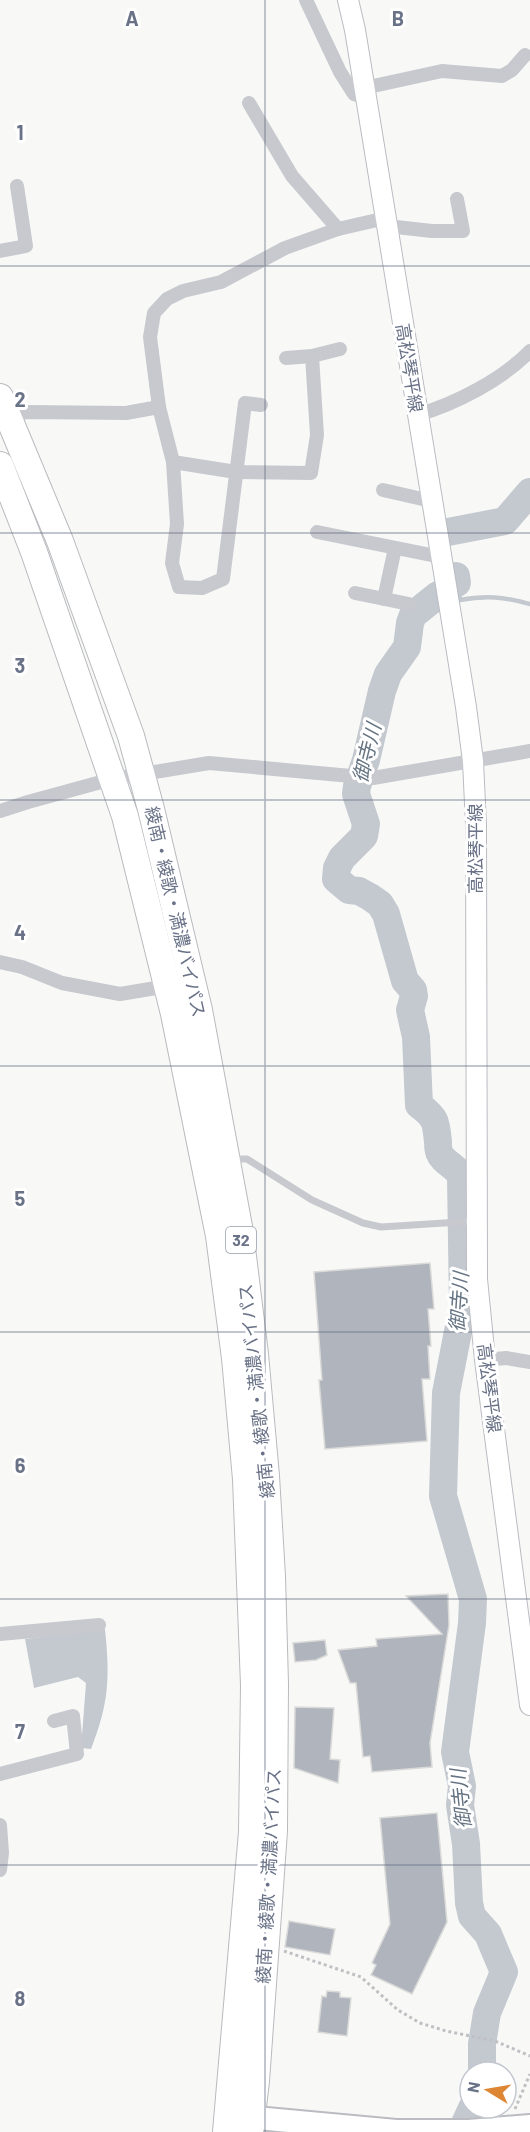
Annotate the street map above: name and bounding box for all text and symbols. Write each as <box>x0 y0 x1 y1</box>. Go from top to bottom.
text: A <box>125 6 139 30</box>
text: B <box>392 6 404 30</box>
text: 1 <box>16 120 24 144</box>
street label: 高松琴平線 <box>392 322 428 414</box>
text: 2 <box>14 387 26 411</box>
text: 3 <box>15 653 25 677</box>
water label: 御寺川 <box>347 719 385 785</box>
street label: 綾南・綾歌・満濃バイパス <box>141 804 211 1019</box>
street label: 高松琴平線 <box>464 804 486 894</box>
text: 4 <box>14 920 26 944</box>
text: 5 <box>15 1186 26 1210</box>
road number: 32 <box>226 1227 256 1253</box>
water label: 御寺川 <box>444 1269 472 1333</box>
street label: 綾南・綾歌・満濃バイパス <box>234 1283 278 1499</box>
street label: 高松琴平線 <box>474 1342 506 1434</box>
text: 6 <box>15 1453 26 1477</box>
text: 7 <box>15 1719 25 1743</box>
water label: 御寺川 <box>445 1766 475 1830</box>
street label: 綾南・綾歌・満濃バイパス <box>251 1768 285 1984</box>
text: 8 <box>15 1986 26 2010</box>
north arrow <box>458 2060 518 2120</box>
text: N <box>462 2080 483 2094</box>

